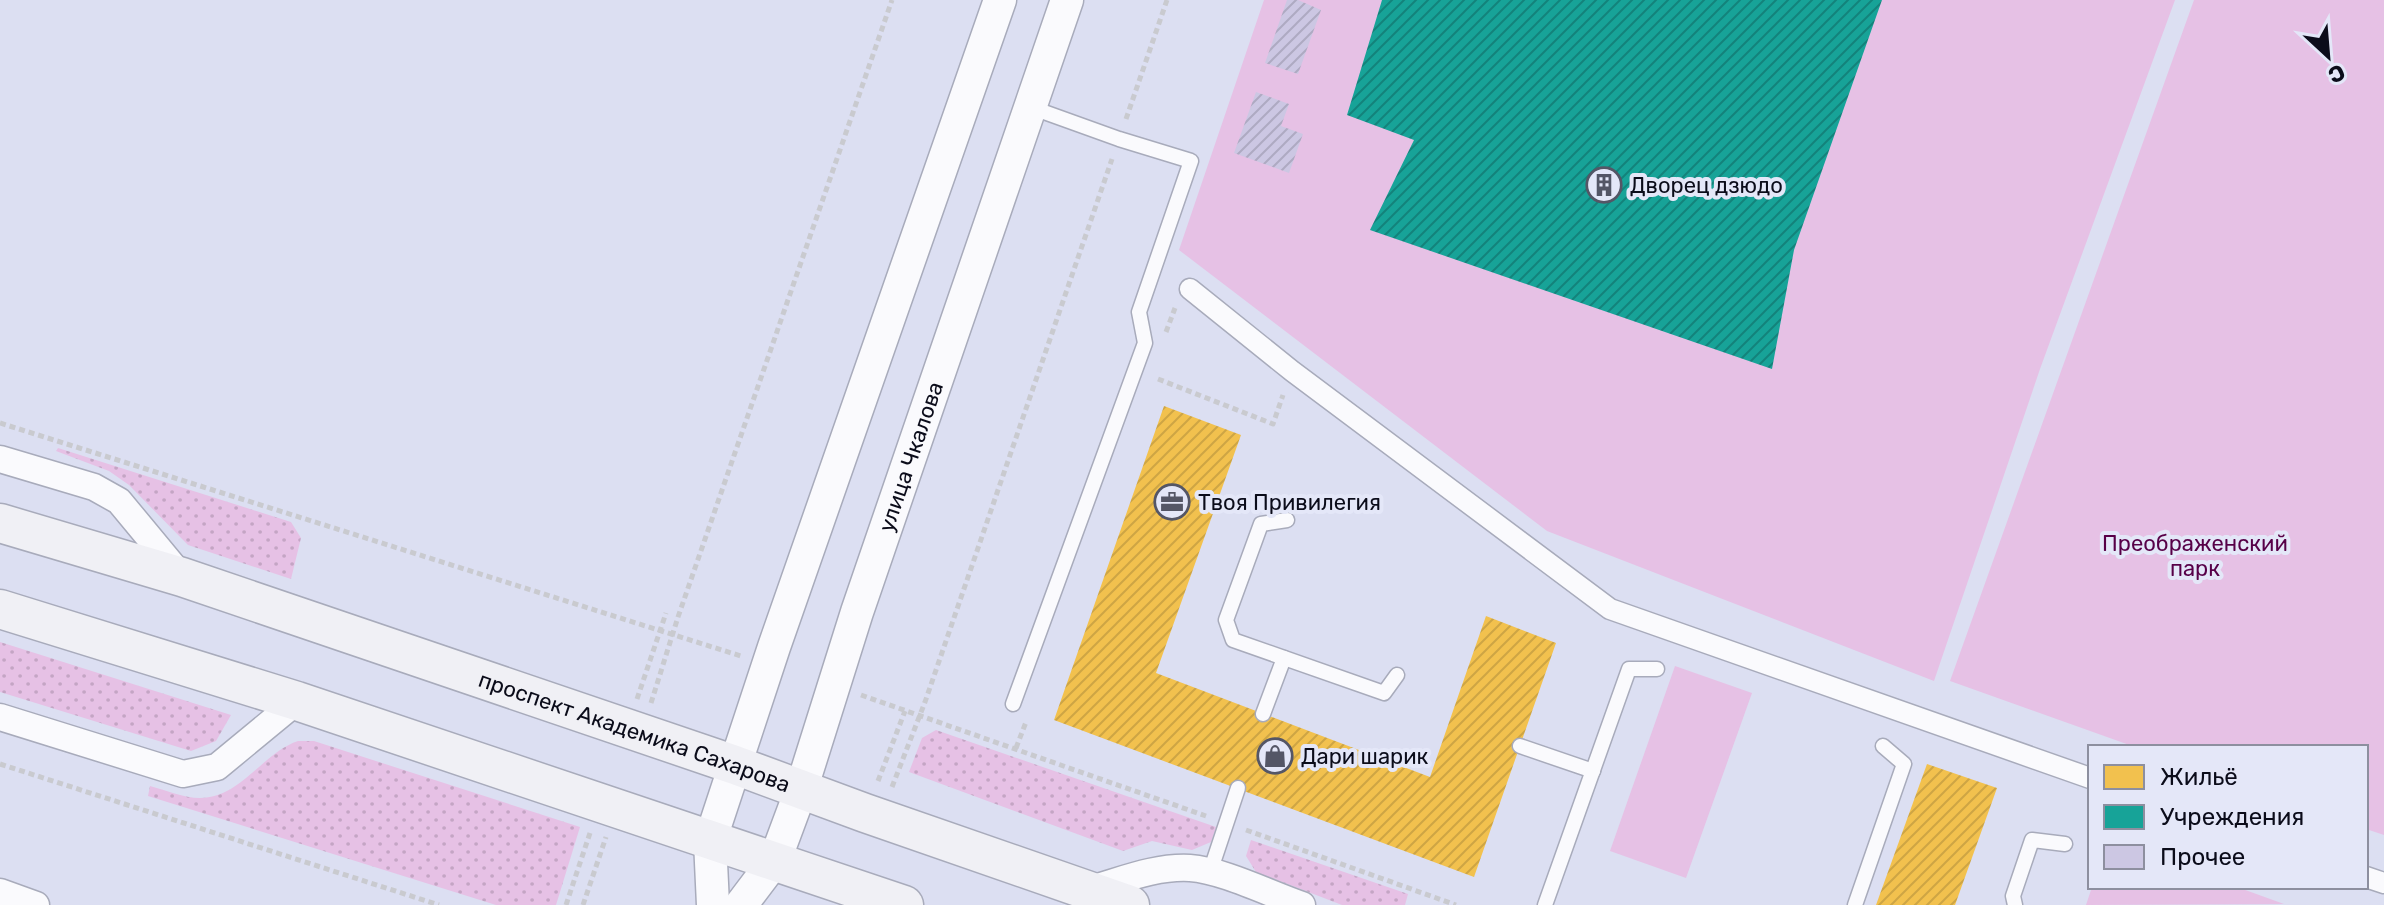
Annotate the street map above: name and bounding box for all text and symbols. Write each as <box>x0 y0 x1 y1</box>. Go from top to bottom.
north arrow <box>2288 16 2368 96</box>
text: С <box>2324 58 2349 89</box>
building icon: Дворец дзюдо <box>1585 166 1623 204</box>
place label: Дворец дзюдо <box>1630 172 1783 199</box>
street label: улица Чкалова <box>872 378 949 535</box>
office icon: Твоя Привилегия <box>1153 483 1191 521</box>
place label: Твоя Привилегия <box>1198 489 1381 516</box>
park label: Преображенский парк <box>2102 530 2288 582</box>
street label: проспект Академика Сахарова <box>475 665 794 798</box>
shop icon: Дари шарик <box>1256 737 1294 775</box>
place label: Дари шарик <box>1301 743 1429 770</box>
legend <box>2088 745 2368 889</box>
text: Жильё <box>2160 763 2238 791</box>
text: Учреждения <box>2160 803 2304 831</box>
text: Прочее <box>2160 843 2245 871</box>

